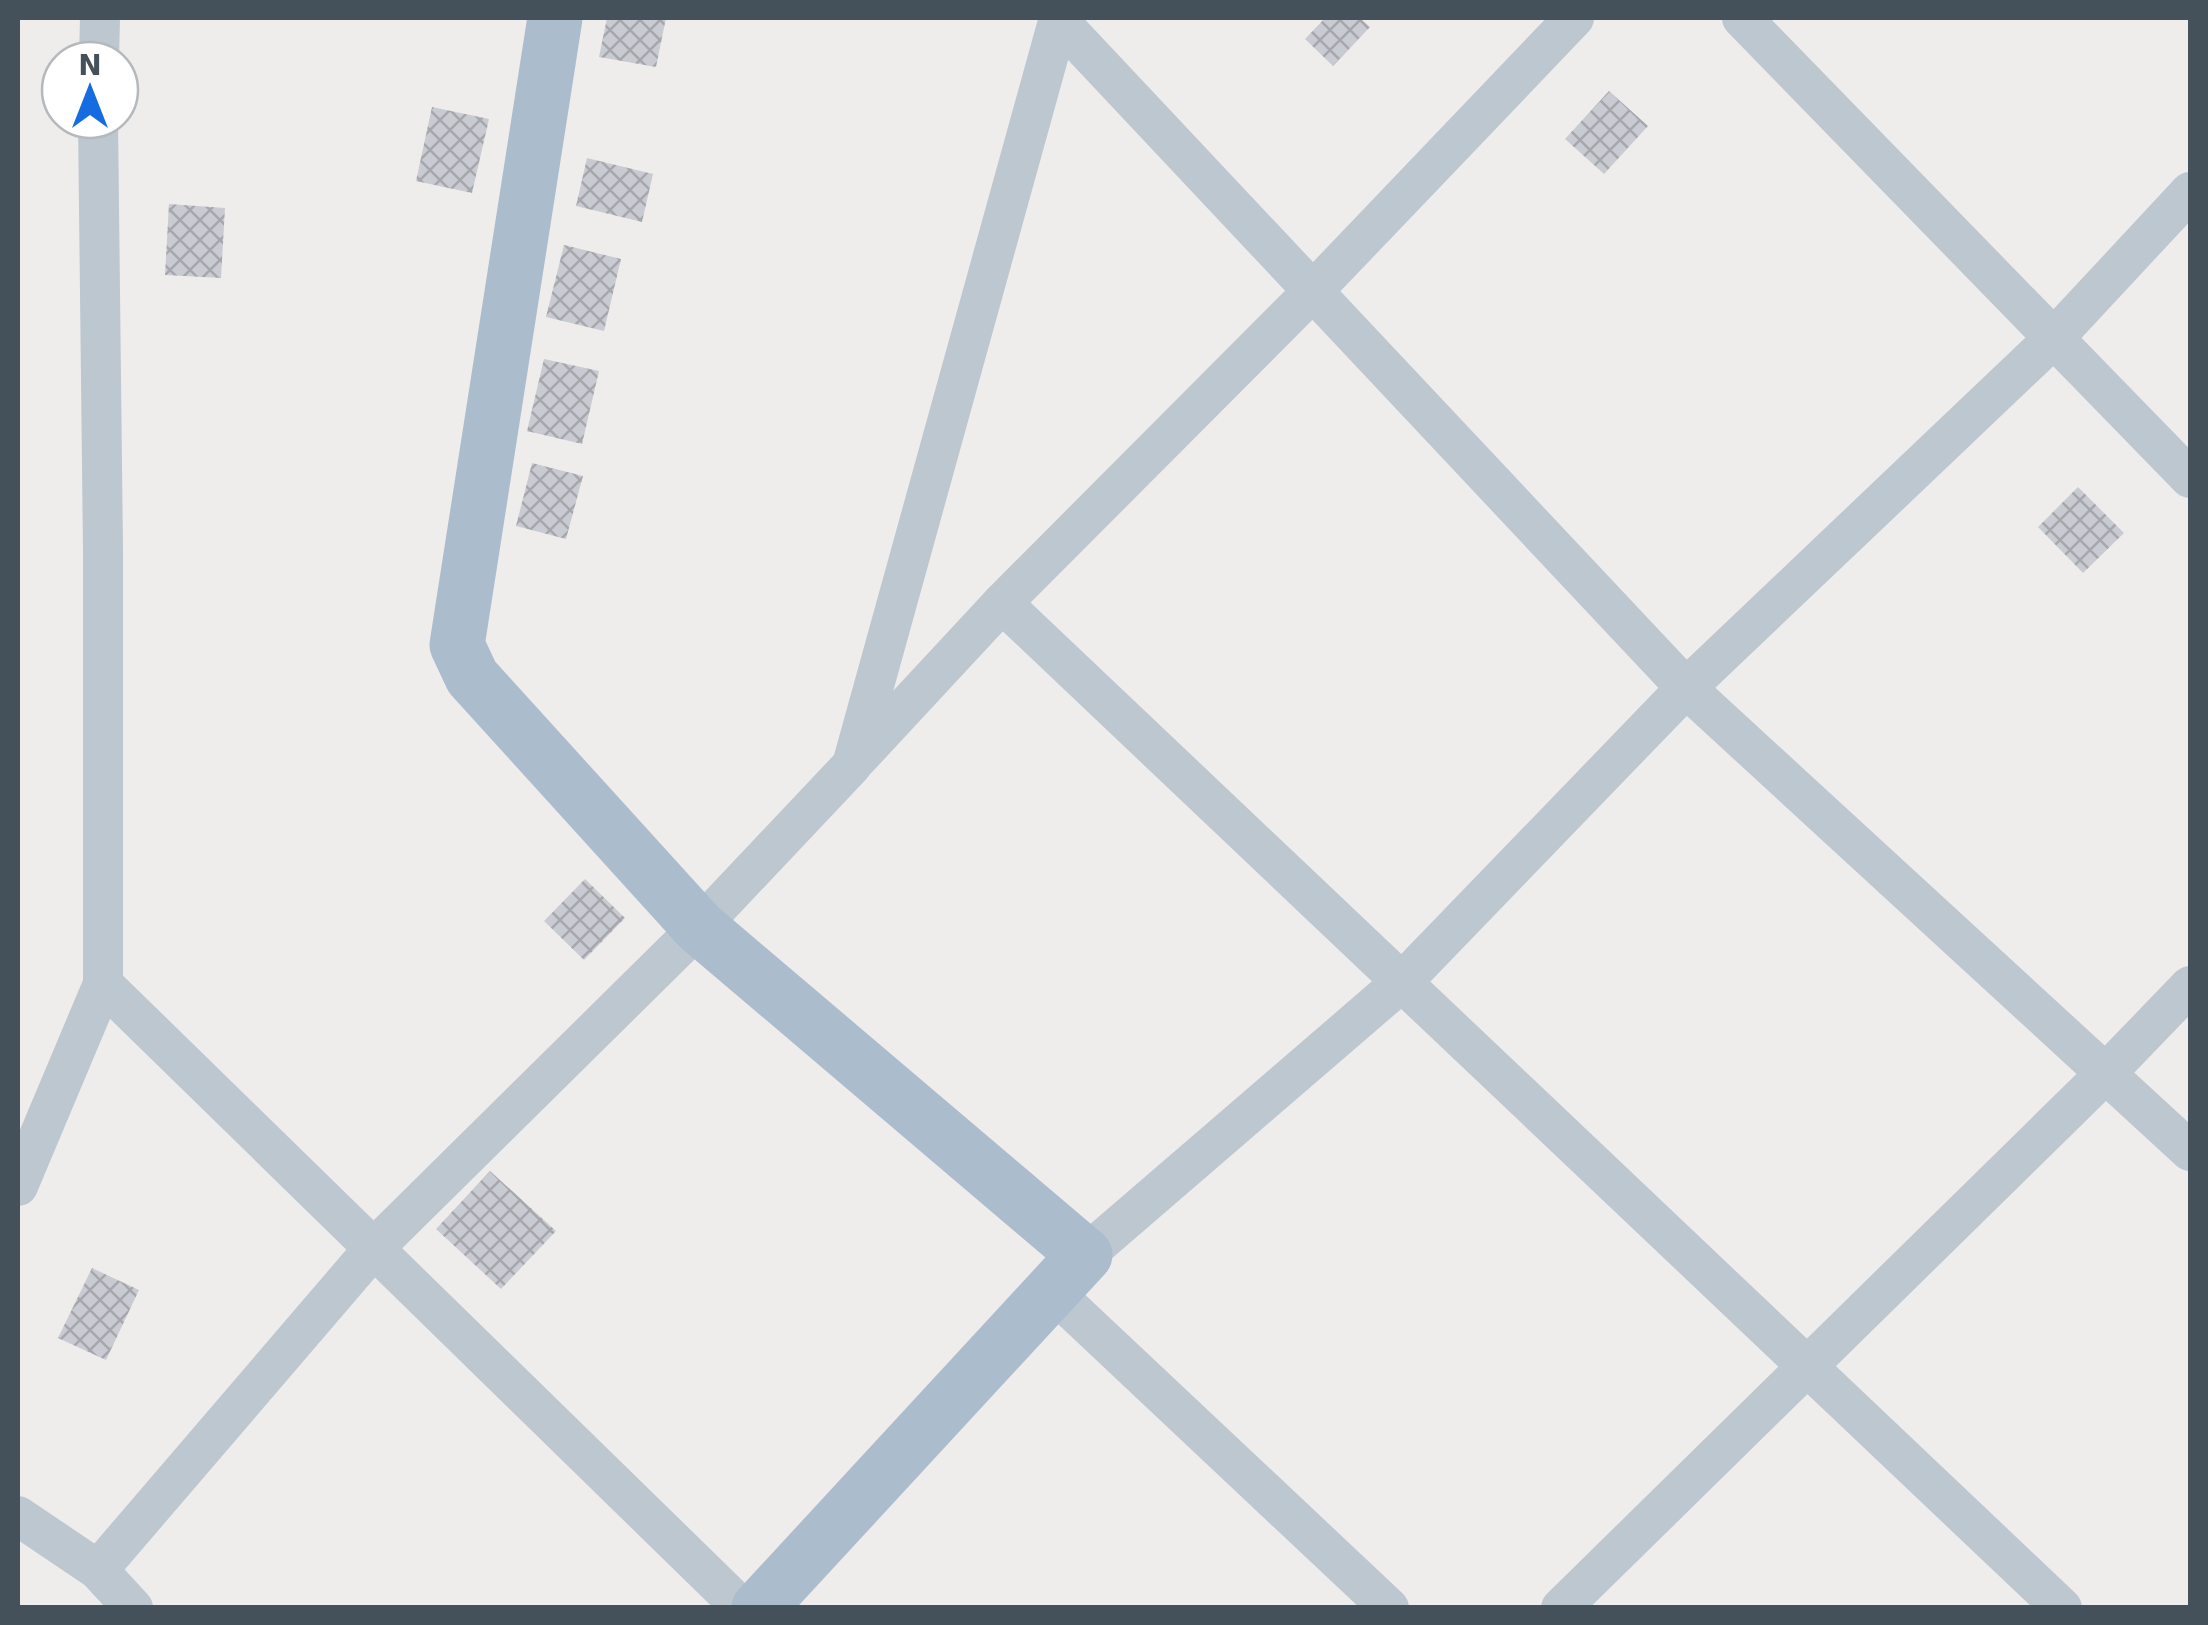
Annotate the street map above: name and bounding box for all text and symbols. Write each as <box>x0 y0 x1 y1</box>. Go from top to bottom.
north arrow <box>40 40 140 140</box>
text: N <box>78 49 102 82</box>

